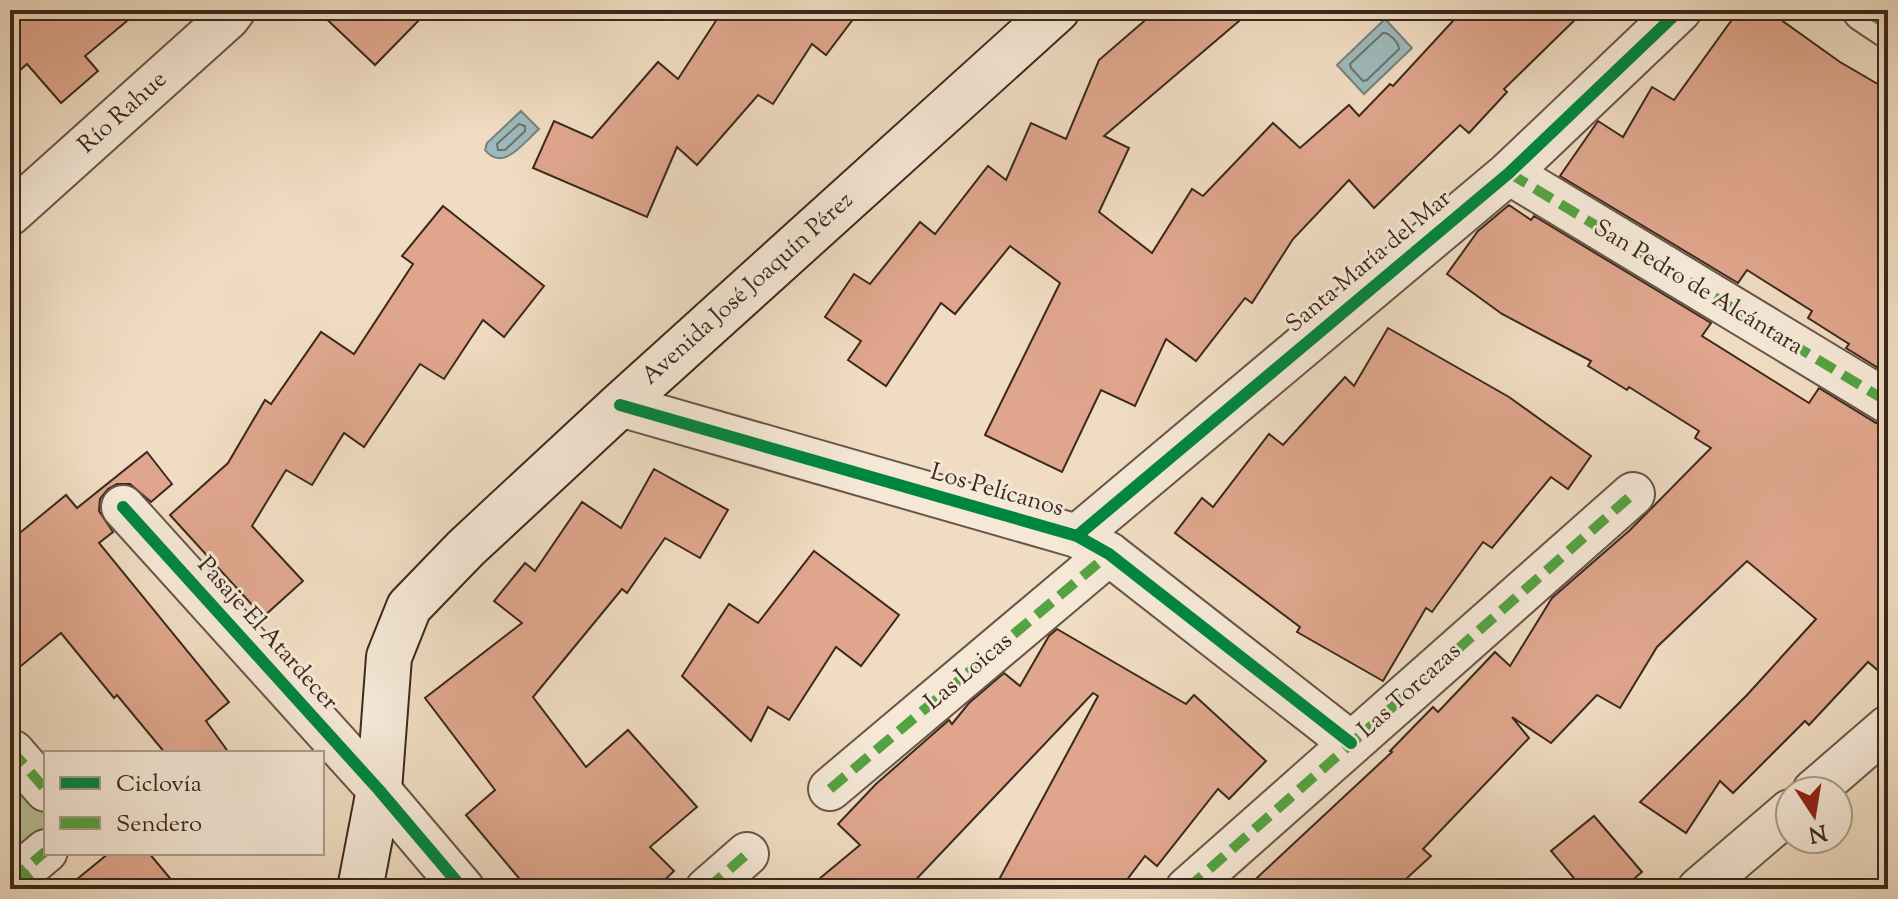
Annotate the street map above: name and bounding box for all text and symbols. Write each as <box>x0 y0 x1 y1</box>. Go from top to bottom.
street label: Río Rahue <box>71 64 175 162</box>
street label: Santa María del Mar <box>1279 183 1459 341</box>
street label: Avenida José Joaquín Pérez <box>635 185 861 393</box>
street label: San Pedro de Alcántara <box>1587 212 1809 364</box>
street label: Los Pelícanos <box>926 456 1068 526</box>
street label: Pasaje El Atardecer <box>189 550 345 718</box>
street label: Las Loicas <box>918 625 1020 719</box>
street label: Las Torcazas <box>1351 635 1469 747</box>
legend <box>44 751 324 855</box>
text: Ciclovía <box>116 768 202 802</box>
north arrow <box>1774 775 1854 855</box>
text: Sendero <box>116 808 202 842</box>
text: N <box>1805 814 1829 849</box>

